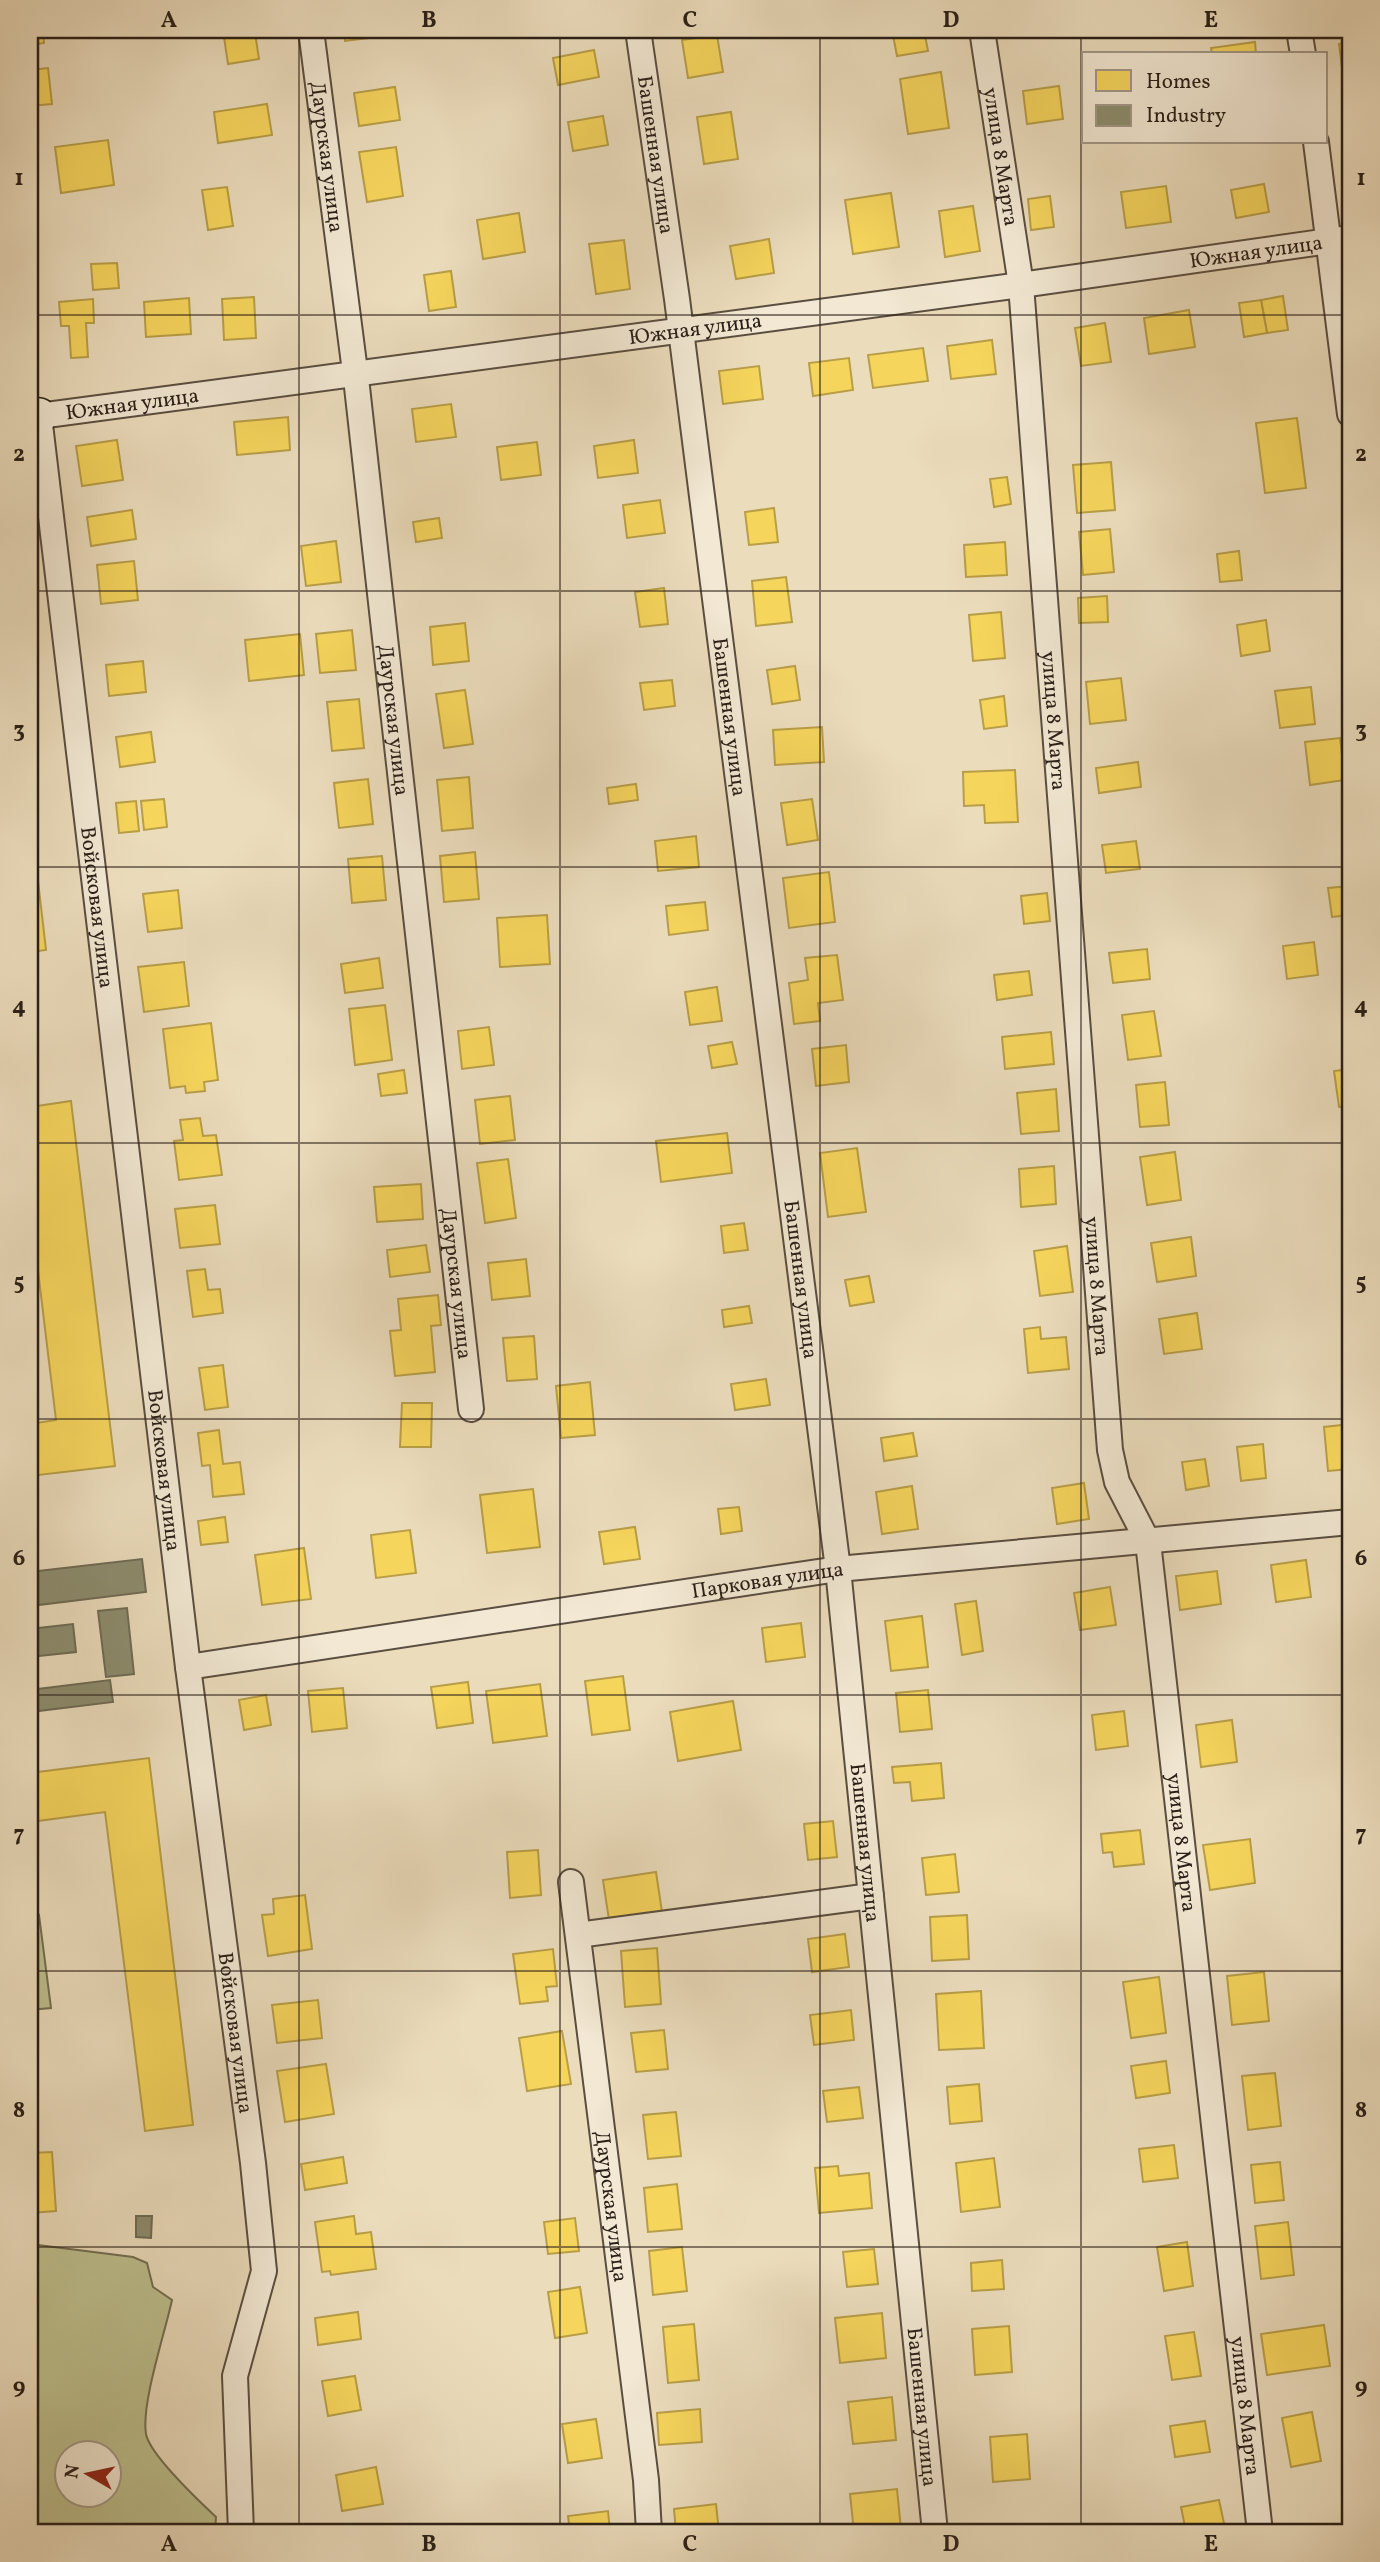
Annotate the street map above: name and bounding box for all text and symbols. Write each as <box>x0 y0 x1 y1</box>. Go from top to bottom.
text: A <box>161 5 177 37</box>
text: B <box>421 5 437 37</box>
text: C <box>683 5 697 37</box>
text: D <box>943 5 960 37</box>
text: E <box>1204 5 1218 37</box>
legend <box>1082 52 1328 144</box>
text: Homes <box>1146 68 1211 97</box>
street label: Башенная улица <box>629 74 680 236</box>
street label: Даурская улица <box>302 80 350 234</box>
street label: улица 8 Марта <box>975 85 1025 228</box>
text: Industry <box>1146 102 1227 131</box>
text: 1 <box>14 163 24 195</box>
text: 1 <box>1356 163 1366 195</box>
street label: Южная улица <box>1188 229 1325 277</box>
street label: Южная улица <box>627 307 764 353</box>
street label: Южная улица <box>64 382 201 428</box>
text: 2 <box>13 439 25 471</box>
text: 2 <box>1355 439 1367 471</box>
street label: Башенная улица <box>704 636 753 798</box>
street label: Даурская улица <box>370 643 415 797</box>
street label: улица 8 Марта <box>1033 650 1073 792</box>
text: 3 <box>13 715 25 747</box>
text: 3 <box>1355 715 1367 747</box>
street label: Войсковая улица <box>72 825 120 990</box>
text: 4 <box>12 991 26 1023</box>
text: 4 <box>1354 991 1368 1023</box>
street label: Башенная улица <box>775 1198 824 1361</box>
street label: Даурская улица <box>433 1206 478 1361</box>
street label: улица 8 Марта <box>1076 1215 1116 1357</box>
text: 5 <box>13 1267 25 1299</box>
text: 5 <box>1355 1267 1367 1299</box>
street label: Войсковая улица <box>139 1388 187 1553</box>
text: 6 <box>13 1543 25 1575</box>
text: 6 <box>1355 1543 1367 1575</box>
street label: Парковая улица <box>690 1556 845 1607</box>
street label: Башенная улица <box>842 1762 887 1924</box>
street label: улица 8 Марта <box>1158 1771 1203 1914</box>
text: 7 <box>14 1819 25 1851</box>
text: 7 <box>1356 1819 1367 1851</box>
street label: Войсковая улица <box>210 1950 259 2116</box>
text: 8 <box>13 2095 25 2127</box>
text: 8 <box>1355 2095 1367 2127</box>
street label: Даурская улица <box>586 2129 634 2284</box>
street label: Башенная улица <box>898 2326 943 2488</box>
street label: улица 8 Марта <box>1222 2335 1267 2477</box>
text: 9 <box>13 2371 25 2403</box>
text: 9 <box>1355 2371 1367 2403</box>
north arrow <box>52 2440 122 2510</box>
text: N <box>59 2463 87 2481</box>
text: A <box>161 2529 177 2561</box>
text: B <box>421 2529 437 2561</box>
text: C <box>683 2529 697 2561</box>
text: D <box>943 2529 960 2561</box>
text: E <box>1204 2529 1218 2561</box>

